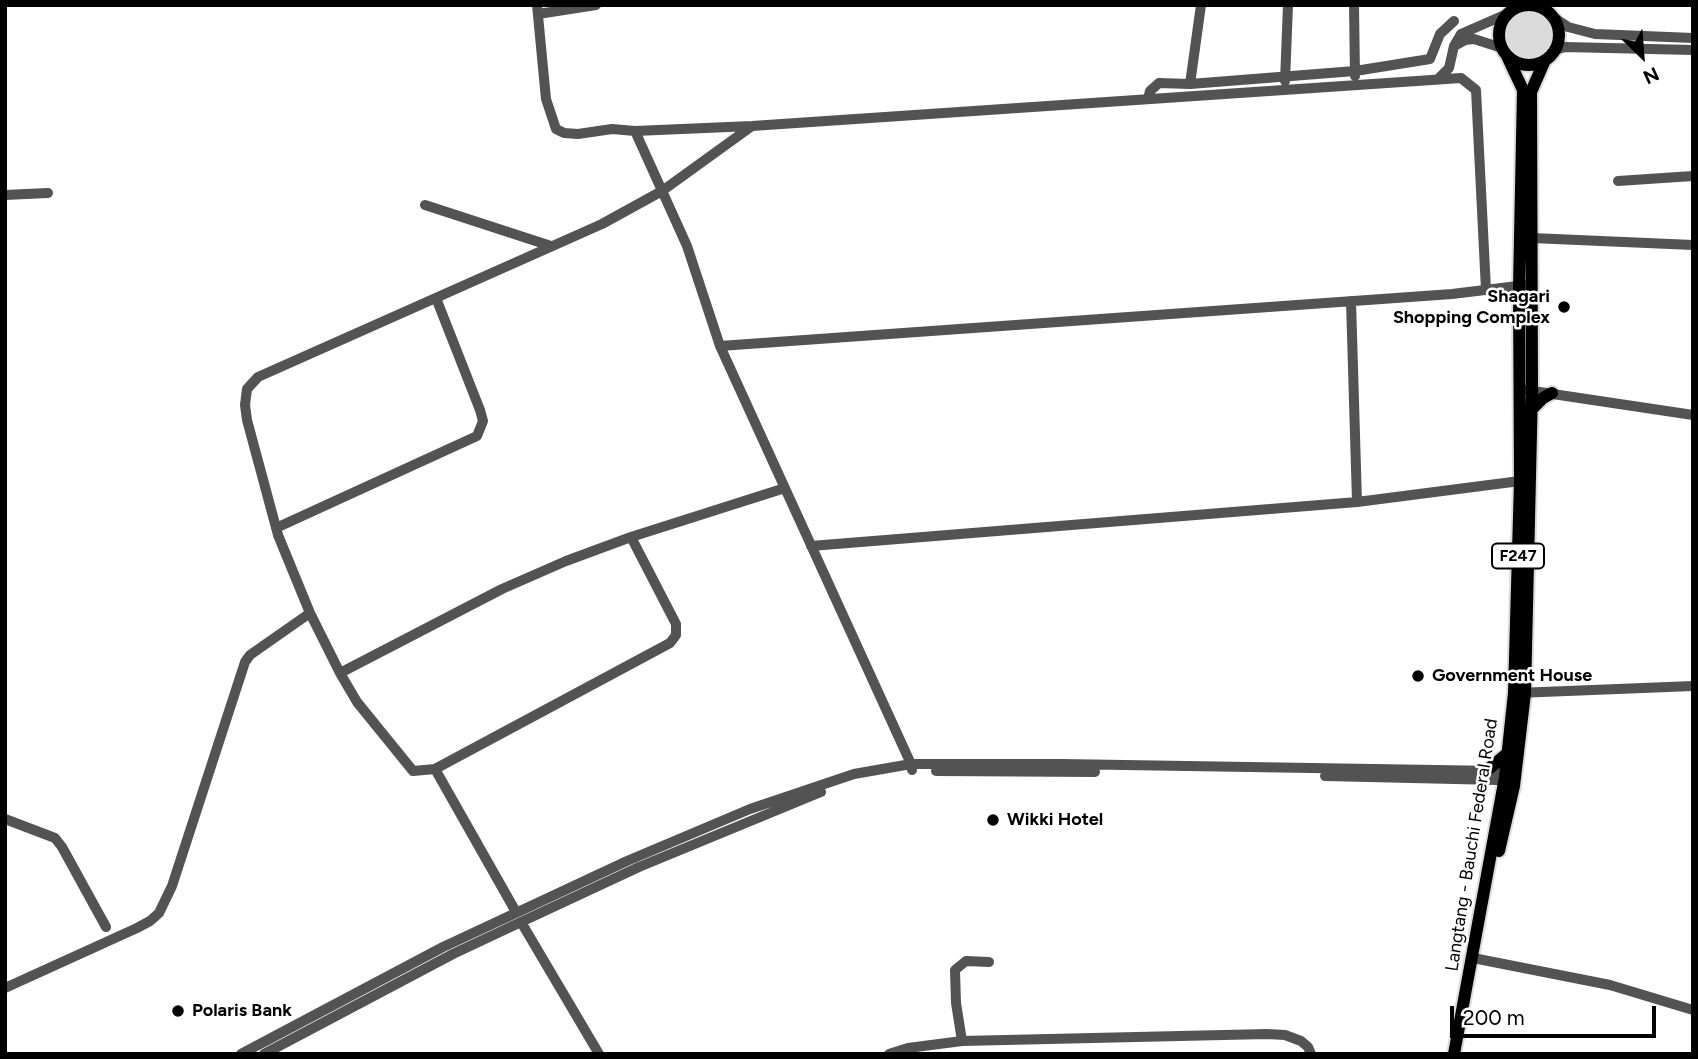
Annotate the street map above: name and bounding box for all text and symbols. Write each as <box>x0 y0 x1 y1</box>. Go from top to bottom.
north arrow <box>1607 21 1677 91</box>
text: N <box>1640 62 1663 89</box>
place label: Shagari Shopping Complex <box>1393 286 1550 328</box>
marker: Shagari Shopping Complex <box>1556 299 1572 315</box>
road number: F247 <box>1492 544 1544 568</box>
place label: Government House <box>1432 665 1592 687</box>
marker: Government House <box>1410 668 1426 684</box>
street label: Langtang - Bauchi Federal Road <box>1441 717 1503 973</box>
place label: Wikki Hotel <box>1007 809 1103 831</box>
marker: Wikki Hotel <box>985 812 1001 828</box>
scale bar <box>1453 992 1660 1036</box>
place label: Polaris Bank <box>192 1000 292 1022</box>
marker: Polaris Bank <box>170 1003 186 1019</box>
text: 200 m <box>1463 1005 1525 1030</box>

